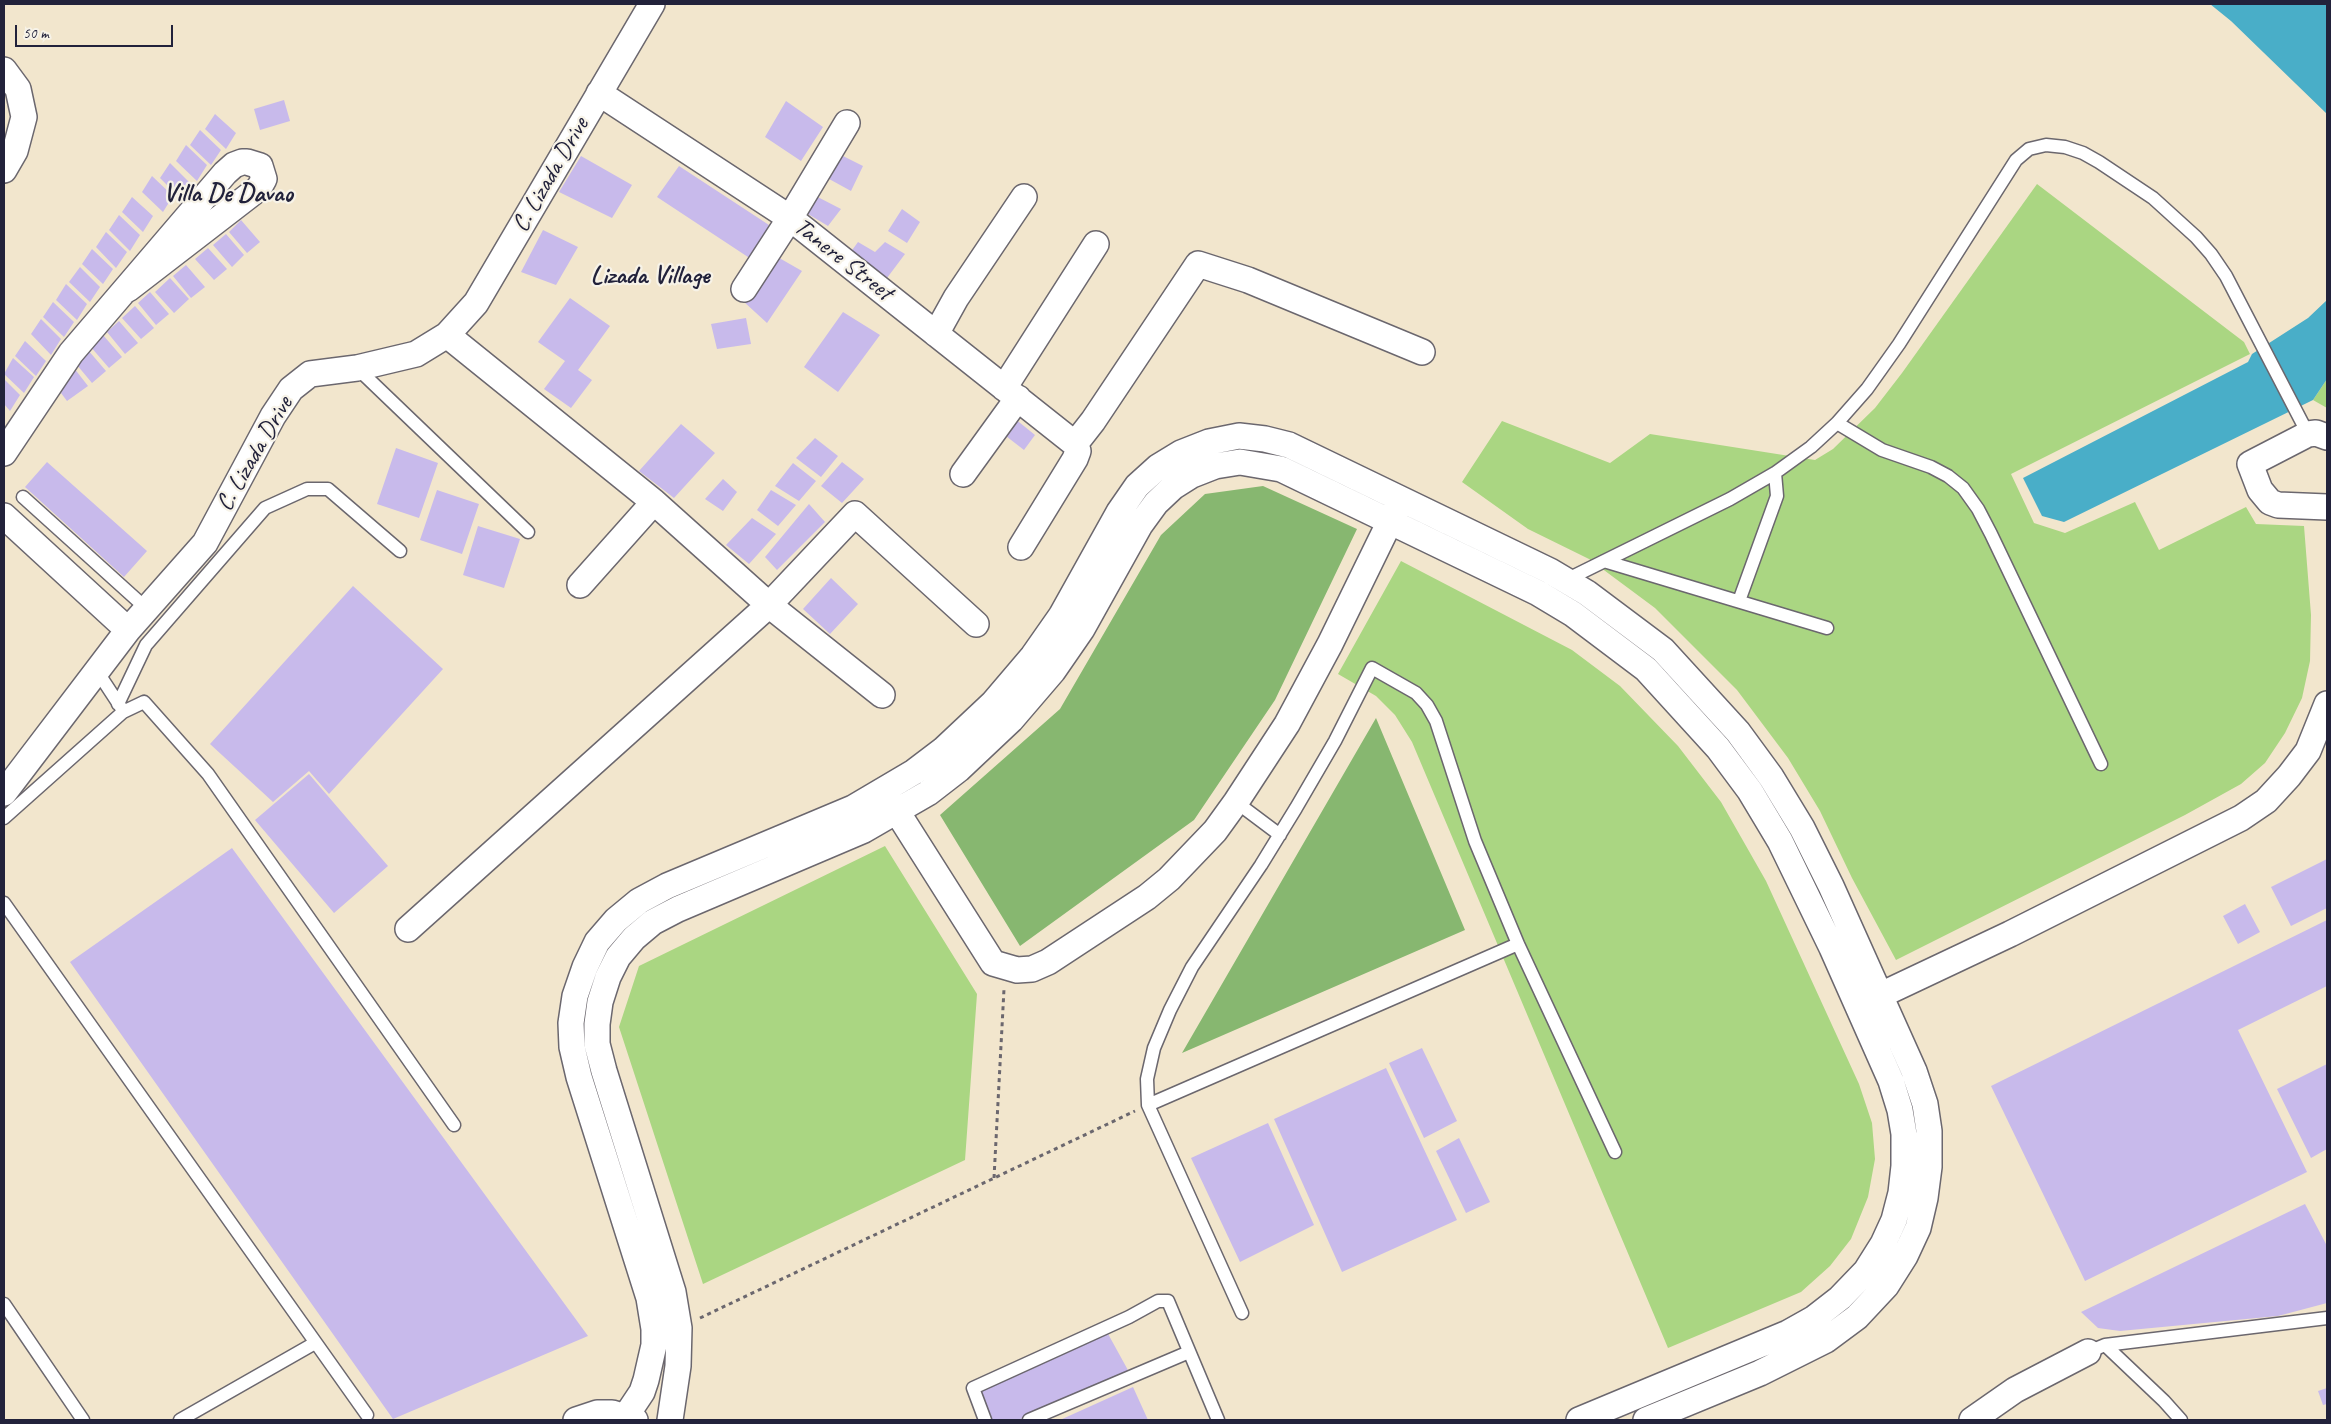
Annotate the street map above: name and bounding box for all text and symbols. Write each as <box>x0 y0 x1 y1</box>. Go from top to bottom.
scale bar <box>18 15 175 47</box>
text: 50 m <box>23 24 49 43</box>
street label: C. Lizada Drive <box>506 112 596 238</box>
district label: Villa De Davao <box>163 178 293 210</box>
street label: Tanere Street <box>788 212 898 308</box>
district label: Lizada Village <box>591 260 709 292</box>
street label: C. Lizada Drive <box>210 391 300 517</box>

